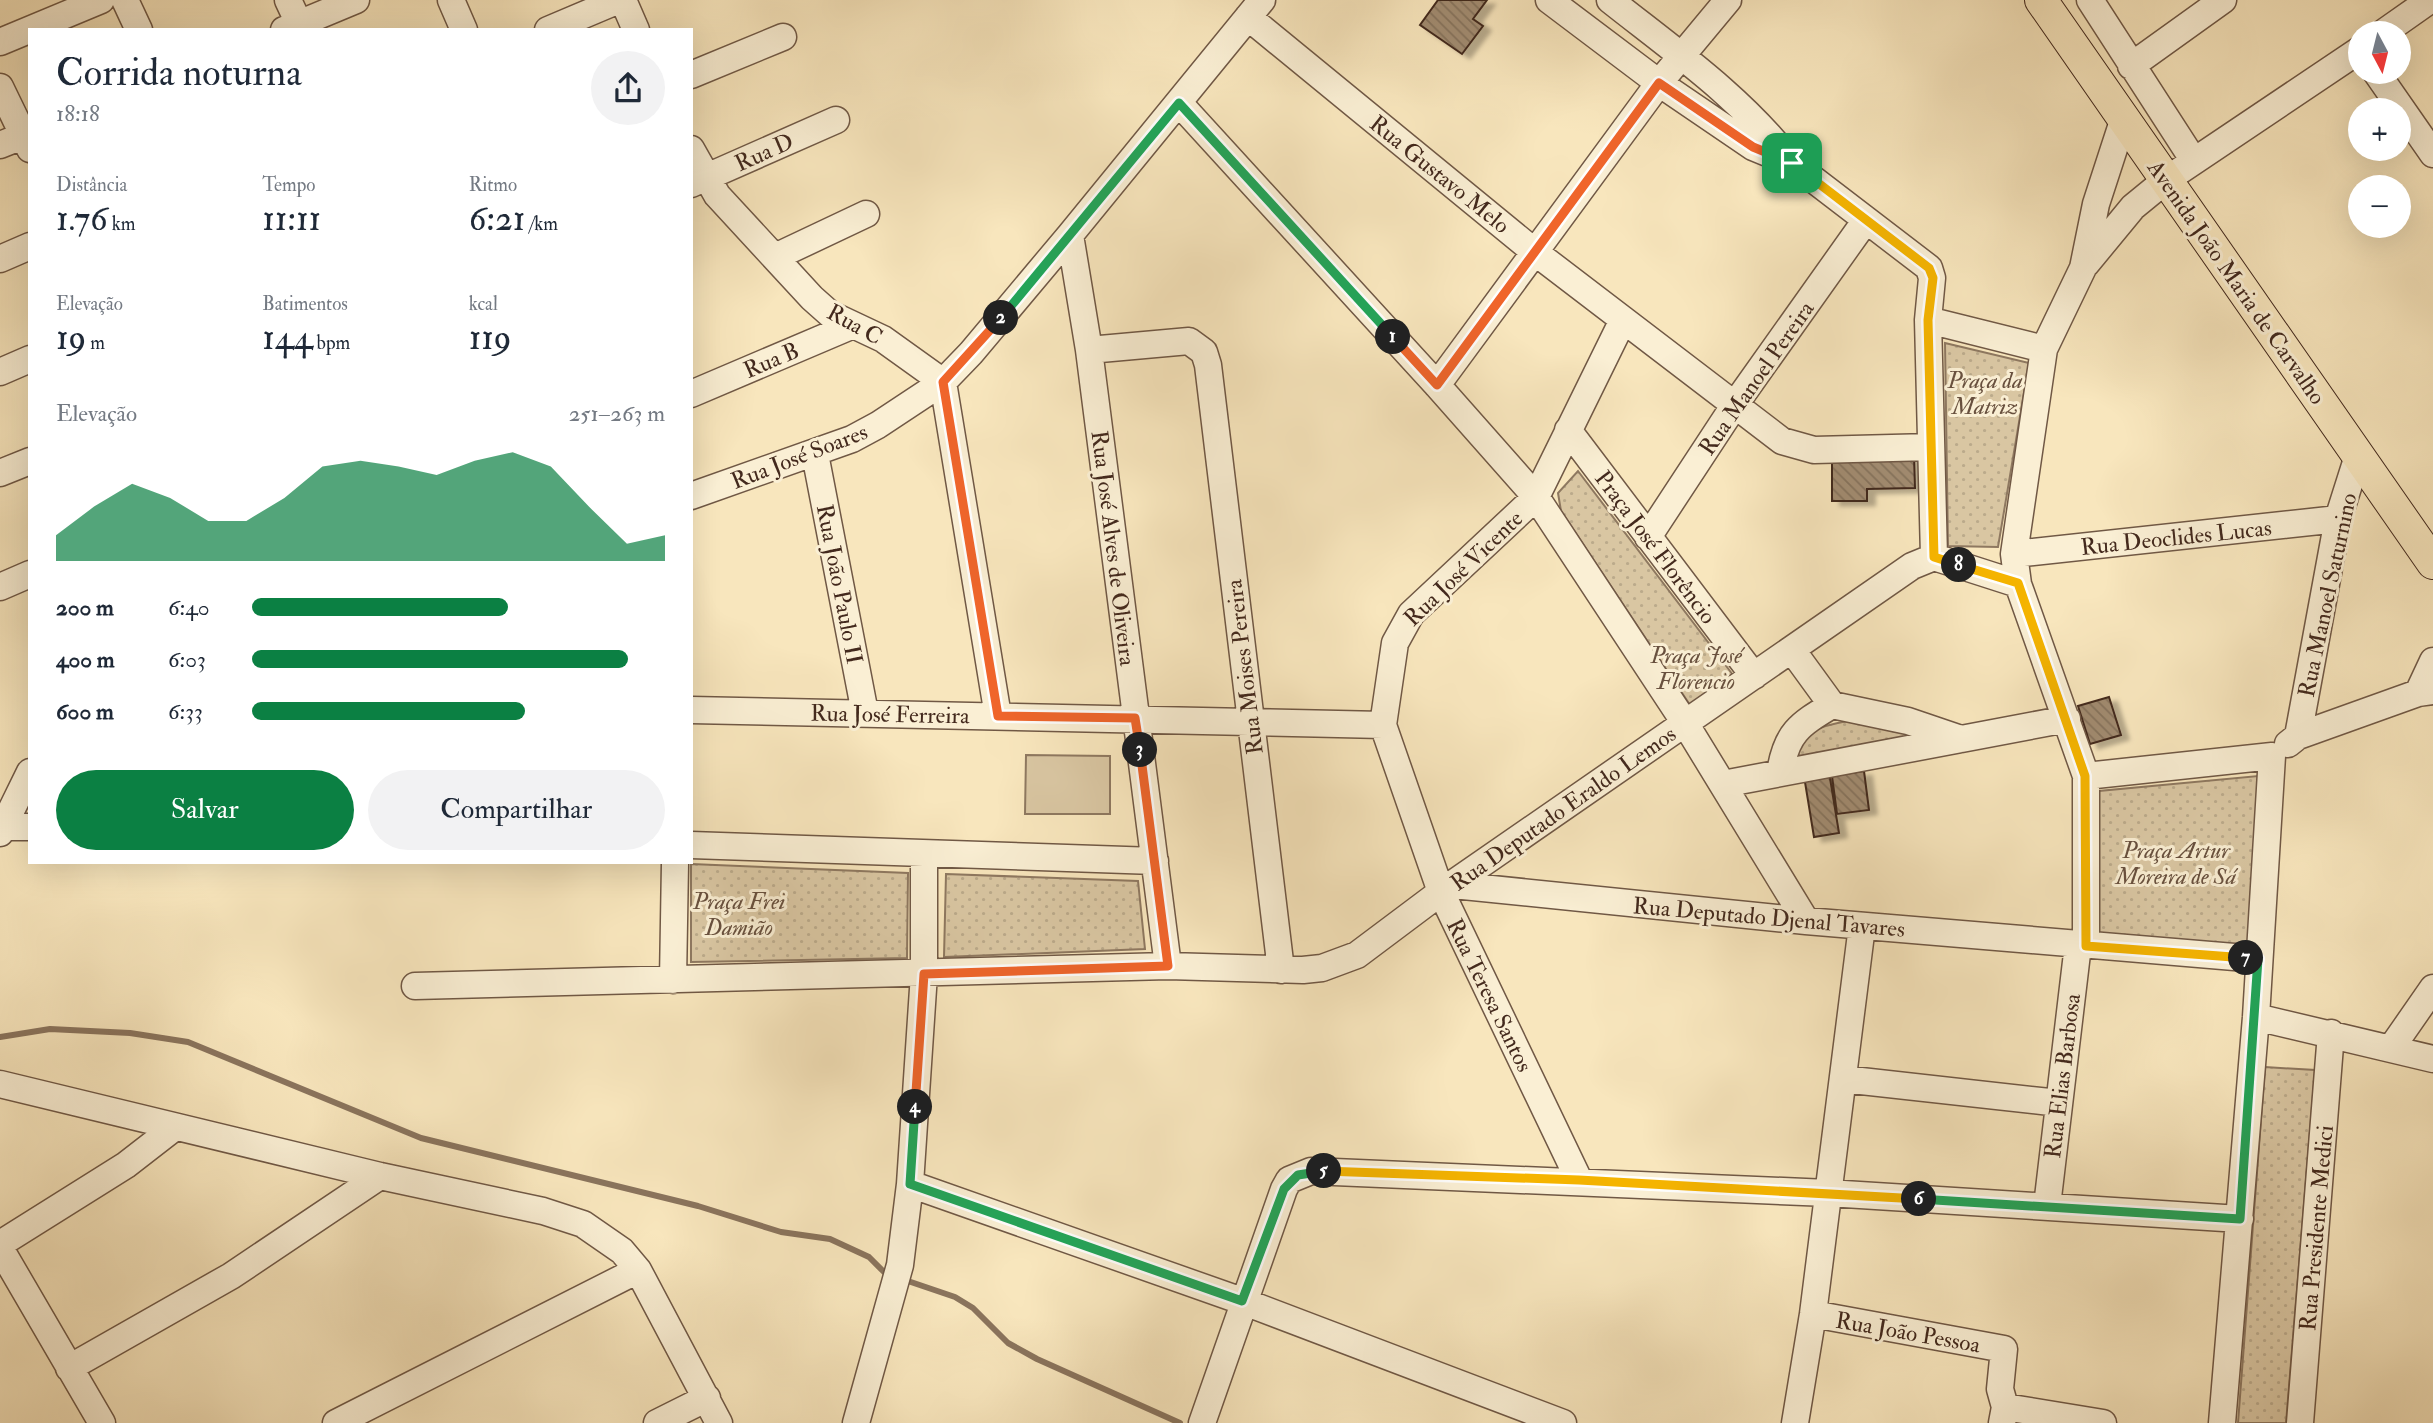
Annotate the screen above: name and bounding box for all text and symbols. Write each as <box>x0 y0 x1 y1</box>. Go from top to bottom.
north arrow <box>2348 21 2412 84</box>
map controls <box>2348 21 2411 238</box>
text: Corrida noturna <box>56 49 302 97</box>
button: share <box>591 51 665 125</box>
button: + <box>2348 98 2411 161</box>
text: 18:18 <box>56 99 100 128</box>
street label: Rua Gustavo Melo <box>1364 109 1516 240</box>
street label: Rua D <box>730 127 798 178</box>
pin <box>1762 133 1822 193</box>
icon: arrive <box>1773 144 1811 182</box>
street label: Avenida João Maria de Carvalho <box>2140 154 2332 410</box>
text: Distância <box>56 173 127 197</box>
text: Tempo <box>262 173 315 197</box>
text: Ritmo <box>469 173 517 197</box>
button: − <box>2348 175 2411 238</box>
text: 1.76 <box>56 197 108 241</box>
text: 11:11 <box>262 197 321 241</box>
text: 6:21 <box>469 197 525 241</box>
text: km <box>108 212 135 236</box>
text: /km <box>525 212 558 236</box>
text: Elevação <box>56 292 123 316</box>
text: Batimentos <box>262 292 348 316</box>
text: kcal <box>469 292 498 316</box>
street label: Rua Manoel Pereira <box>1692 295 1821 461</box>
street label: Rua C <box>822 297 888 351</box>
pin: 2 <box>984 300 1018 336</box>
text: 2 <box>996 305 1005 329</box>
text: 19 <box>56 316 86 360</box>
text: 144 <box>262 316 313 360</box>
text: 119 <box>469 316 511 360</box>
pin: 1 <box>1376 320 1410 354</box>
text: 1 <box>1389 324 1396 348</box>
text: m <box>86 331 105 355</box>
text: bpm <box>313 331 350 355</box>
street label: Rua B <box>739 336 803 385</box>
park label: Praça da Matriz <box>1946 366 2023 421</box>
text: Elevação <box>56 399 137 428</box>
text: 251–263 m <box>569 399 665 428</box>
street label: Rua José Soares <box>727 417 872 496</box>
street label: Rua José Alves de Oliveira <box>1085 429 1142 668</box>
street label: Praça José Florêncio <box>1588 465 1723 630</box>
street label: Rua Manoel Saturnino <box>2292 490 2363 700</box>
street label: Rua João Paulo II <box>810 502 869 667</box>
street label: Rua José Vicente <box>1398 504 1529 632</box>
street label: Rua Deoclides Lucas <box>2079 513 2273 562</box>
pin: 8 <box>1941 548 1976 582</box>
text: 8 <box>1954 552 1963 576</box>
street label: Rua Moises Pereira <box>1219 577 1270 756</box>
text: 200 m <box>56 593 114 622</box>
text: 6:40 <box>168 593 209 622</box>
park label: Praça José Florencio <box>1649 641 1745 696</box>
text: 400 m <box>56 645 115 674</box>
text: 6:03 <box>168 645 206 674</box>
text: 600 m <box>56 697 114 726</box>
text: 6:33 <box>168 697 203 726</box>
street label: Rua José Ferreira <box>810 699 970 730</box>
street label: Rua Deputado Eraldo Lemos <box>1445 719 1682 898</box>
pin: 3 <box>1122 732 1158 768</box>
text: 3 <box>1136 737 1143 761</box>
button: Salvar <box>56 770 354 850</box>
button: Compartilhar <box>368 770 665 850</box>
park label: Praça Artur Moreira de Sá <box>2114 836 2239 891</box>
park label: Praça Frei Damião <box>692 887 785 942</box>
street label: Rua Deputado Djenal Tavares <box>1632 891 1906 945</box>
street label: Rua Teresa Santos <box>1440 914 1539 1077</box>
pin: 7 <box>2228 940 2264 976</box>
text: 7 <box>2241 945 2250 969</box>
street label: Rua Elias Barbosa <box>2038 991 2087 1160</box>
pin: 4 <box>898 1090 932 1124</box>
text: 4 <box>909 1094 920 1118</box>
street label: Rua Presidente Medici <box>2293 1124 2340 1332</box>
pin: 5 <box>1306 1154 1342 1188</box>
text: 5 <box>1319 1158 1328 1182</box>
pin: 6 <box>1902 1182 1937 1216</box>
text: 6 <box>1914 1186 1923 1210</box>
street label: Rua João Pessoa <box>1833 1305 1983 1360</box>

